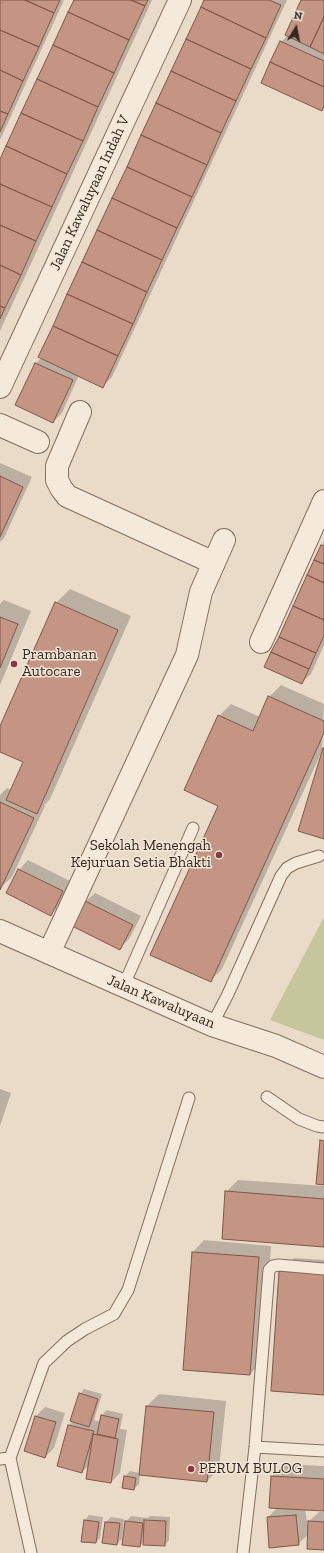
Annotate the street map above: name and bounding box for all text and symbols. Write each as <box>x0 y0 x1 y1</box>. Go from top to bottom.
north arrow <box>276 8 316 48</box>
text: N <box>293 9 303 23</box>
street label: Jalan Kawaluyaan Indah V <box>46 113 134 273</box>
place label: Prambanan Autocare <box>22 646 97 681</box>
marker: Prambanan Autocare <box>9 659 19 669</box>
place label: Sekolah Menengah Kejuruan Setia Bhakti <box>71 837 211 872</box>
marker: Sekolah Menengah Kejuruan Setia Bhakti <box>214 850 224 860</box>
street label: Jalan Kawaluyaan <box>104 971 218 1033</box>
place label: PERUM BULOG <box>199 1460 302 1478</box>
marker: PERUM BULOG <box>186 1464 196 1474</box>

